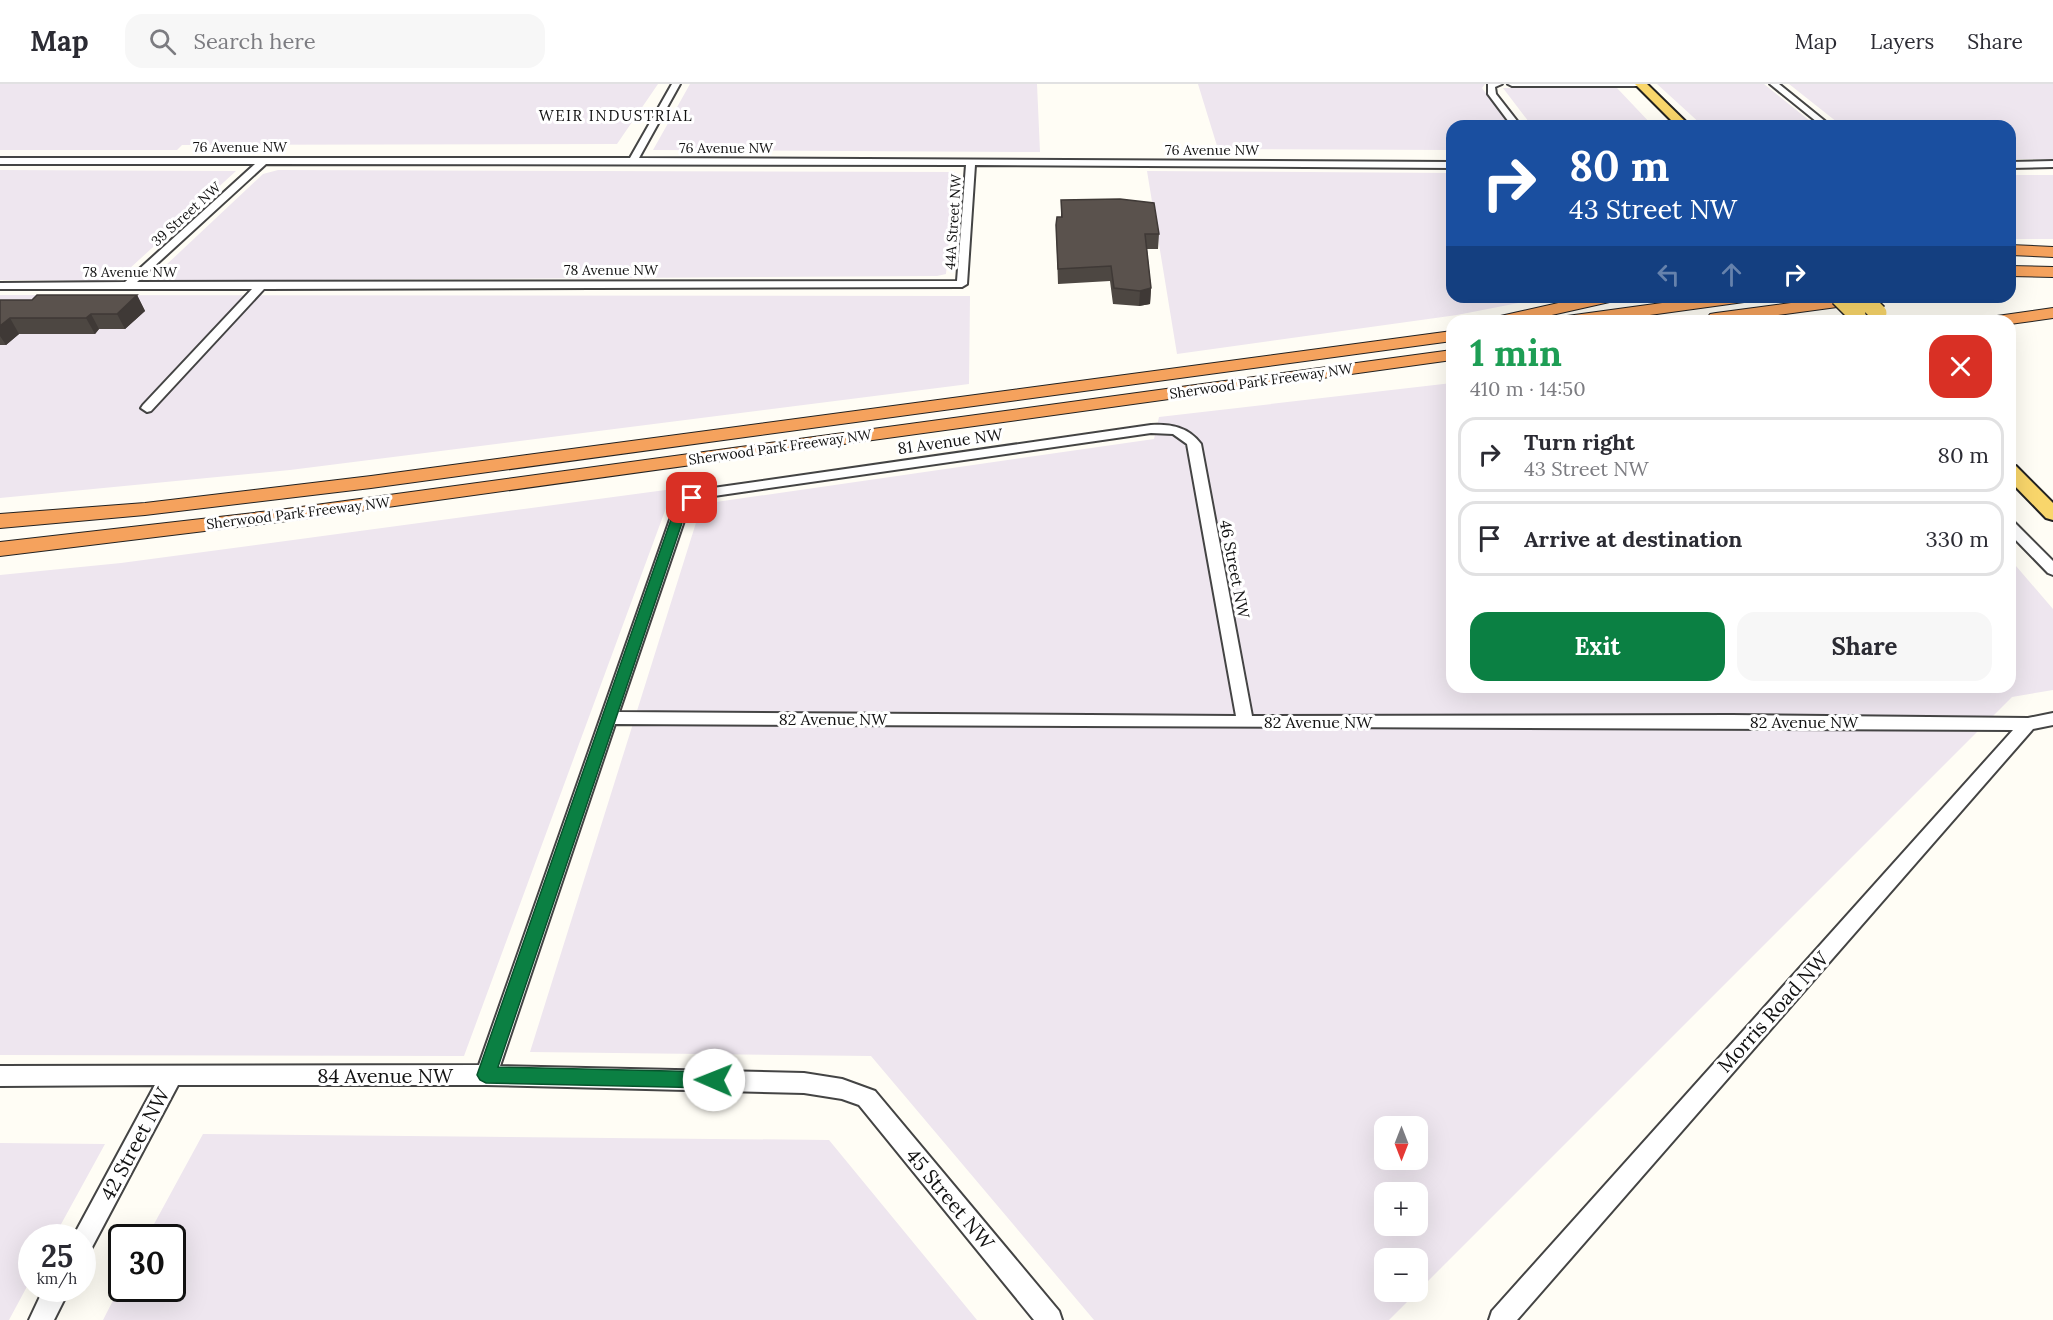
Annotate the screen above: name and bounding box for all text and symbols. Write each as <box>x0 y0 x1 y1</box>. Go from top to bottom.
search box <box>125 14 545 68</box>
text: Map <box>30 23 89 59</box>
icon: search <box>146 25 179 58</box>
text: Search here <box>194 27 316 55</box>
text: Map <box>1794 28 1837 55</box>
text: Layers <box>1870 28 1934 55</box>
text: Share <box>1967 28 2023 55</box>
district label: WEIR INDUSTRIAL <box>539 106 693 125</box>
street label: 76 Avenue NW <box>193 138 288 156</box>
street label: 76 Avenue NW <box>679 139 774 157</box>
text: 80 m <box>1569 139 1669 193</box>
street label: 76 Avenue NW <box>1165 141 1260 159</box>
icon: right <box>1470 144 1548 222</box>
street label: 44A Street NW <box>941 173 965 270</box>
street label: 39 Street NW <box>147 177 225 250</box>
text: 43 Street NW <box>1569 192 1737 226</box>
icon: left <box>1652 258 1685 291</box>
icon: ahead <box>1715 258 1748 291</box>
icon: right <box>1778 258 1811 291</box>
street label: 78 Avenue NW <box>564 261 659 279</box>
street label: 78 Avenue NW <box>83 263 178 281</box>
text: 1 min <box>1470 330 1562 376</box>
button: close <box>1929 335 1992 398</box>
street label: Sherwood Park Freeway NW <box>1168 359 1355 403</box>
text: 410 m · 14:50 <box>1470 376 1586 401</box>
street label: 81 Avenue NW <box>896 424 1005 458</box>
street label: Sherwood Park Freeway NW <box>687 425 874 469</box>
text: Turn right <box>1524 428 1635 456</box>
icon: right <box>1473 438 1506 471</box>
text: 80 m <box>1938 441 1989 469</box>
text: 43 Street NW <box>1524 456 1648 481</box>
pin <box>666 472 717 523</box>
icon: arrive <box>675 481 708 514</box>
street label: Sherwood Park Freeway NW <box>205 493 392 533</box>
street label: 46 Street NW <box>1216 518 1255 621</box>
icon: arrive <box>1473 522 1506 555</box>
text: Arrive at destination <box>1524 525 1742 553</box>
text: 330 m <box>1925 525 1989 553</box>
button: Exit <box>1470 612 1725 681</box>
button: Share <box>1737 612 1992 681</box>
street label: 82 Avenue NW <box>779 709 888 729</box>
street label: 82 Avenue NW <box>1264 712 1373 732</box>
street label: 82 Avenue NW <box>1750 712 1859 732</box>
street label: Morris Road NW <box>1712 945 1834 1077</box>
position arrow <box>682 1048 746 1112</box>
street label: 84 Avenue NW <box>317 1063 454 1088</box>
street label: 42 Street NW <box>94 1082 175 1204</box>
north arrow <box>1374 1116 1428 1170</box>
map controls <box>1374 1116 1428 1302</box>
street label: 45 Street NW <box>901 1143 1001 1255</box>
button: + <box>1374 1182 1428 1236</box>
speed limit sign: 30 <box>108 1224 186 1302</box>
text: 25 <box>41 1237 73 1275</box>
button: − <box>1374 1248 1428 1302</box>
text: km/h <box>37 1269 77 1288</box>

